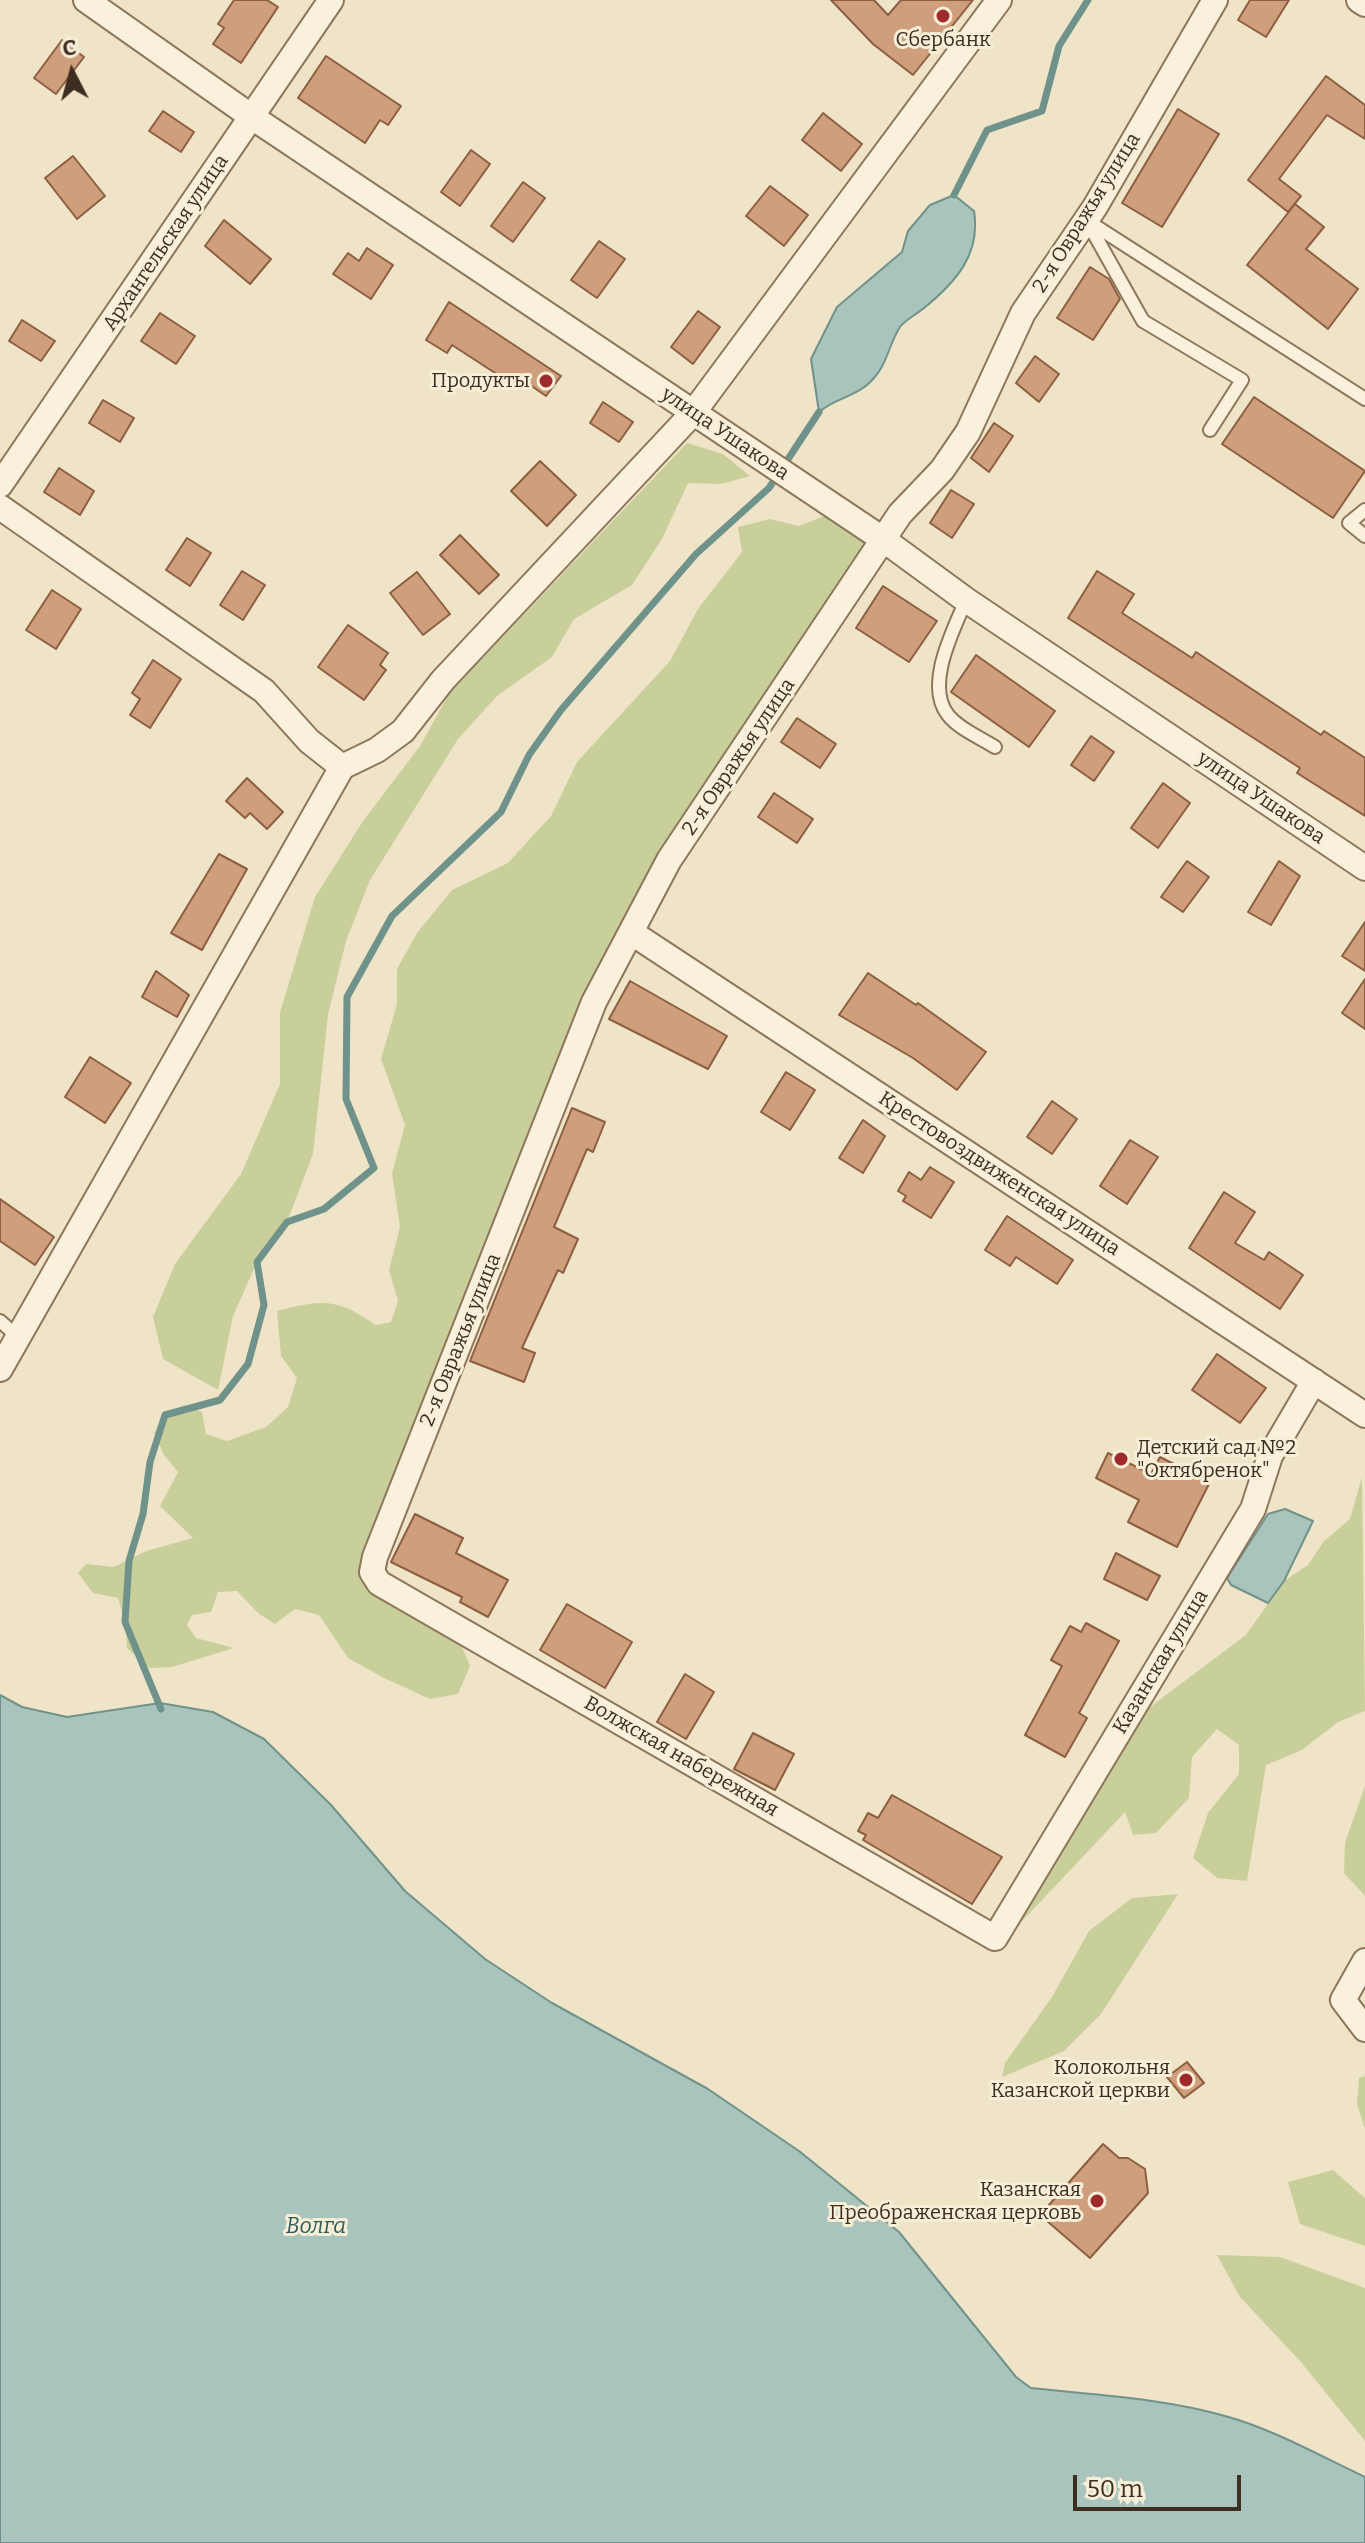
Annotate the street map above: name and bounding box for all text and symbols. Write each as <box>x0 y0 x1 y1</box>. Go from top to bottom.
marker: Сбербанк <box>934 7 952 25</box>
place label: Сбербанк <box>895 28 991 52</box>
north arrow <box>32 32 112 112</box>
text: С <box>61 33 78 62</box>
street label: 2-я Овражья улица <box>1028 129 1146 297</box>
street label: Архангельская улица <box>98 150 234 336</box>
place label: Продукты <box>431 369 530 393</box>
marker: Продукты <box>537 372 555 390</box>
street label: улица Ушакова <box>657 382 793 486</box>
street label: 2-я Овражья улица <box>678 674 800 840</box>
street label: улица Ушакова <box>1193 746 1329 850</box>
street label: Крестовоздвиженская улица <box>874 1087 1124 1261</box>
street label: 2-я Овражья улица <box>415 1250 507 1430</box>
place label: Детский сад №2 "Октябренок" <box>1137 1436 1296 1483</box>
marker: Детский сад №2 "Октябренок" <box>1112 1450 1130 1468</box>
street label: Казанская улица <box>1108 1585 1214 1739</box>
street label: Волжская набережная <box>580 1692 782 1822</box>
place label: Колокольня Казанской церкви <box>991 2056 1170 2103</box>
marker: Колокольня Казанской церкви <box>1177 2071 1195 2089</box>
place label: Казанская Преображенская церковь <box>829 2178 1081 2225</box>
marker: Казанская Преображенская церковь <box>1088 2192 1106 2210</box>
water label: Волга <box>286 2214 346 2240</box>
scale bar <box>1077 2459 1245 2509</box>
text: 50 m <box>1087 2475 1143 2503</box>

